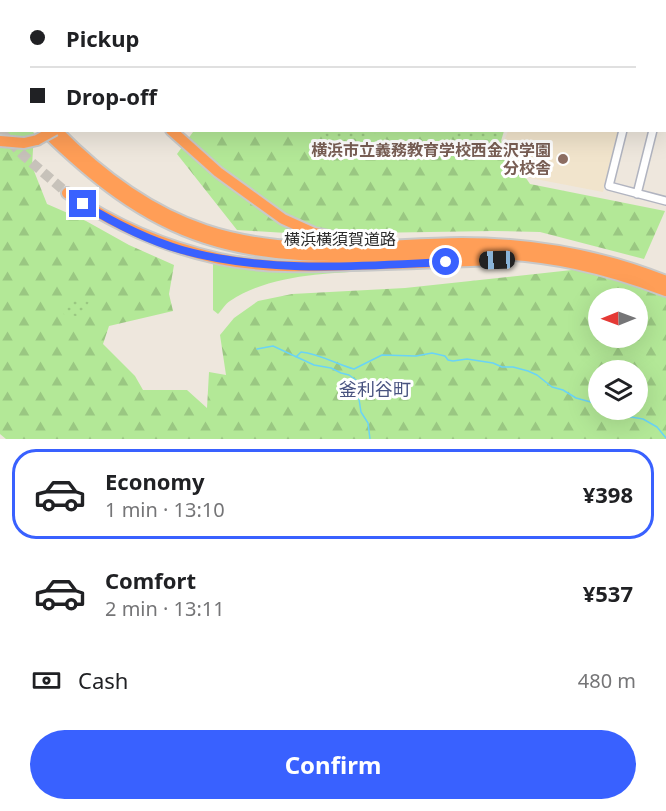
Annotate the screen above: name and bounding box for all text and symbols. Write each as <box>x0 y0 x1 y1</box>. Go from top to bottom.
text: Pickup <box>66 23 139 53</box>
text: Drop-off <box>66 81 157 111</box>
place label: 横浜市立義務教育学校西金沢学園 分校舎 <box>311 139 551 179</box>
marker: 横浜市立義務教育学校西金沢学園 分校舎 <box>556 152 570 166</box>
route end <box>69 190 96 217</box>
street label: 横浜横須賀道路 <box>284 228 396 250</box>
route start <box>432 248 459 275</box>
car <box>479 250 515 270</box>
north arrow <box>588 288 648 348</box>
map controls <box>588 288 648 420</box>
button: layers <box>588 360 648 420</box>
district label: 釜利谷町 <box>339 377 411 401</box>
text: Economy <box>105 466 204 496</box>
icon: car <box>33 467 87 521</box>
text: ¥398 <box>583 479 633 509</box>
text: 1 min · 13:10 <box>105 496 225 523</box>
text: Comfort <box>105 565 196 595</box>
icon: car <box>33 566 87 620</box>
text: ¥537 <box>583 578 633 608</box>
text: 2 min · 13:11 <box>105 595 225 622</box>
icon: cash <box>30 664 63 697</box>
text: Cash <box>78 665 128 695</box>
text: 480 m <box>578 667 636 694</box>
button: Confirm <box>30 730 636 799</box>

